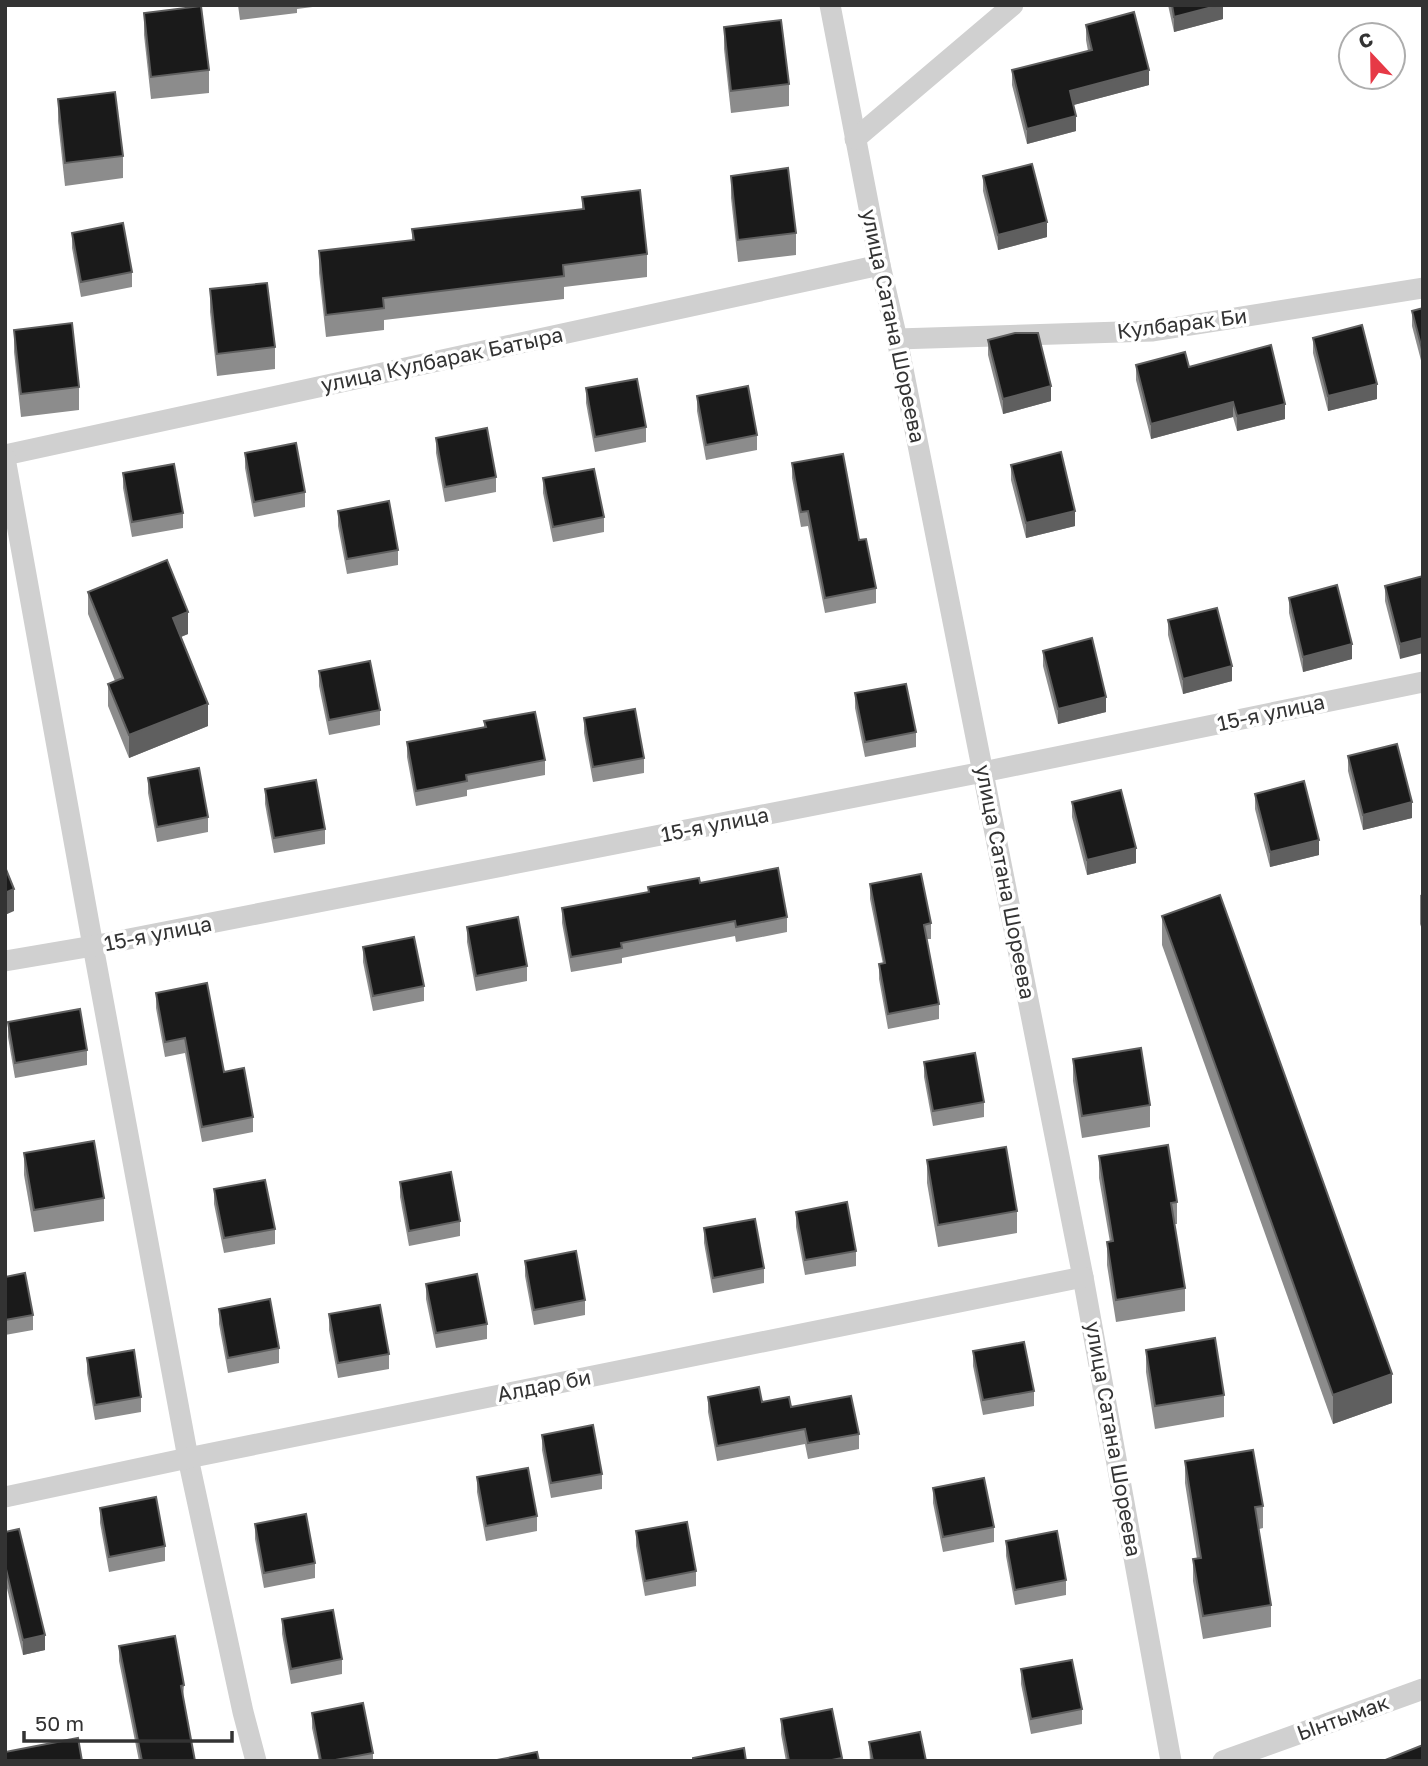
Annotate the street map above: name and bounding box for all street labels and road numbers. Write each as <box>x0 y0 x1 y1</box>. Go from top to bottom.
street label: улица Сатана Шореева <box>856 207 931 445</box>
street label: Кулбарак Би <box>1115 302 1248 344</box>
street label: улица Кулбарак Батыра <box>318 321 565 397</box>
street label: 15-я улица <box>1215 688 1327 736</box>
street label: улица Сатана Шореева <box>970 762 1041 1001</box>
street label: 15-я улица <box>659 801 771 847</box>
street label: 15-я улица <box>102 910 214 956</box>
street label: улица Сатана Шореева <box>1080 1319 1147 1558</box>
street label: Алдар би <box>495 1363 593 1407</box>
street label: Ынтымак <box>1293 1688 1392 1746</box>

